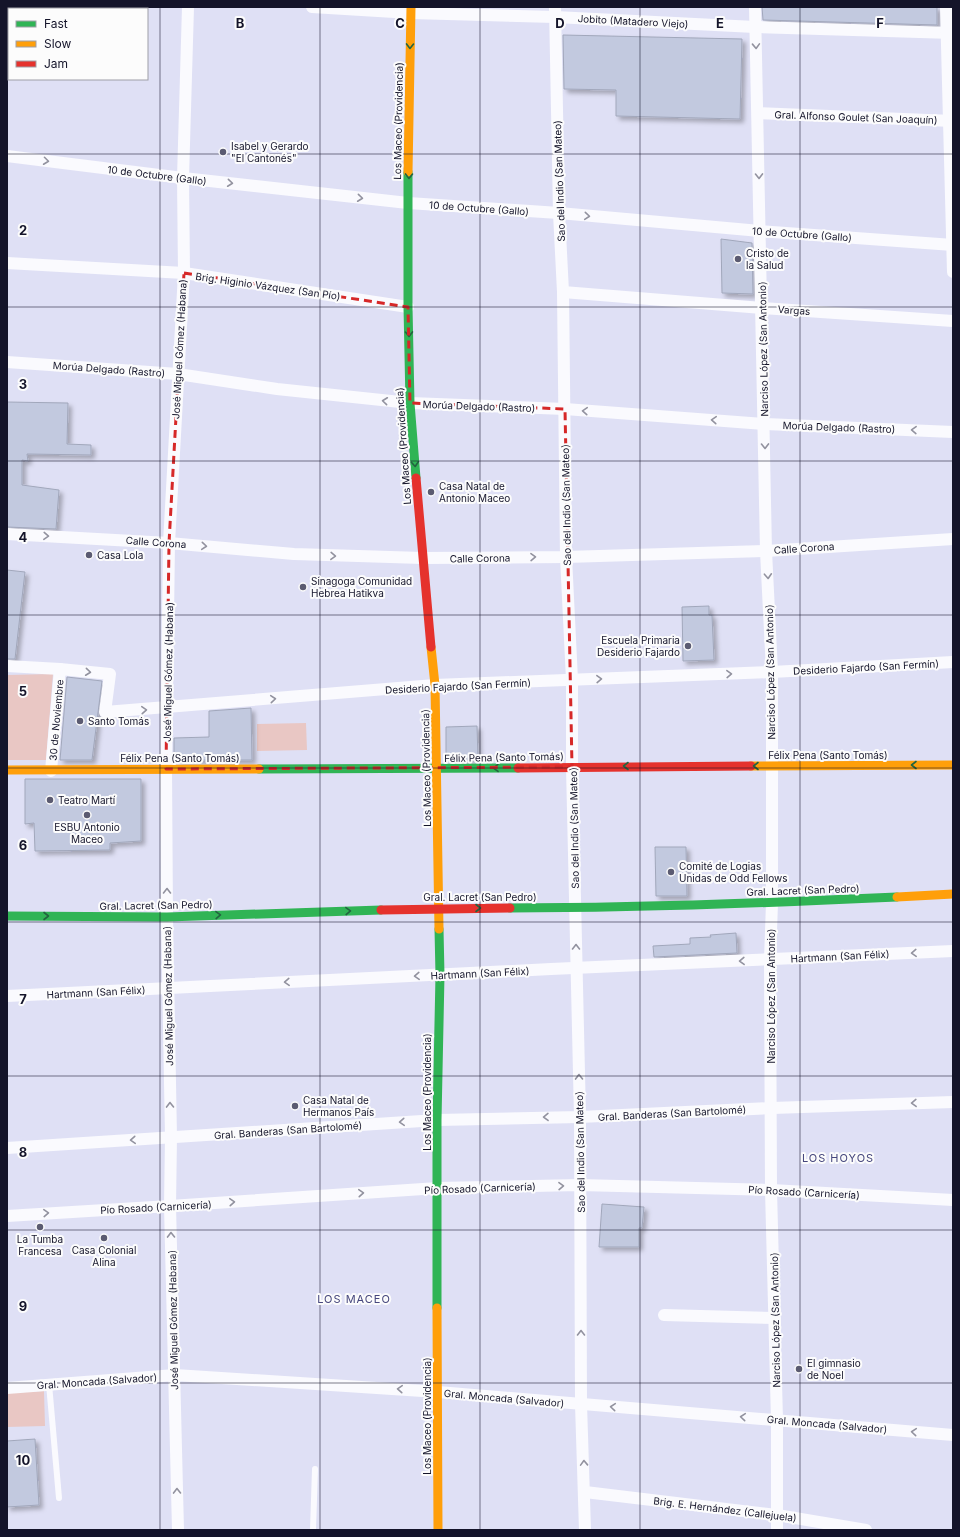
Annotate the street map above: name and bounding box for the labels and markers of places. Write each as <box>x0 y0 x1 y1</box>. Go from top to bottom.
place label: Isabel y Gerardo "El Cantonés" <box>231 140 309 164</box>
marker: Isabel y Gerardo "El Cantonés" <box>218 147 228 157</box>
place label: Cristo de la Salud <box>746 247 789 271</box>
marker: Cristo de la Salud <box>733 254 743 264</box>
place label: Casa Natal de Antonio Maceo <box>439 480 510 504</box>
marker: Casa Natal de Antonio Maceo <box>426 487 436 497</box>
place label: Casa Lola <box>97 549 143 561</box>
marker: Casa Lola <box>84 550 94 560</box>
place label: Sinagoga Comunidad Hebrea Hatikva <box>311 575 412 599</box>
marker: Sinagoga Comunidad Hebrea Hatikva <box>298 582 308 592</box>
place label: Escuela Primaria Desiderio Fajardo <box>597 634 680 658</box>
marker: Escuela Primaria Desiderio Fajardo <box>683 641 693 651</box>
place label: Santo Tomás <box>88 715 149 727</box>
marker: Santo Tomás <box>75 716 85 726</box>
place label: Teatro Martí <box>58 794 116 806</box>
marker: Teatro Martí <box>45 795 55 805</box>
marker: ESBU Antonio Maceo <box>82 810 92 820</box>
place label: ESBU Antonio Maceo <box>54 821 120 845</box>
place label: Comité de Logias Unidas de Odd Fellows <box>679 860 788 884</box>
marker: Comité de Logias Unidas de Odd Fellows <box>666 867 676 877</box>
place label: Casa Natal de Hermanos País <box>303 1094 374 1118</box>
marker: Casa Natal de Hermanos País <box>290 1101 300 1111</box>
marker: La Tumba Francesa <box>35 1222 45 1232</box>
place label: La Tumba Francesa <box>17 1233 63 1257</box>
marker: Casa Colonial Alina <box>99 1233 109 1243</box>
place label: Casa Colonial Alina <box>72 1244 136 1268</box>
place label: El gimnasio de Noel <box>807 1357 861 1381</box>
marker: El gimnasio de Noel <box>794 1364 804 1374</box>

